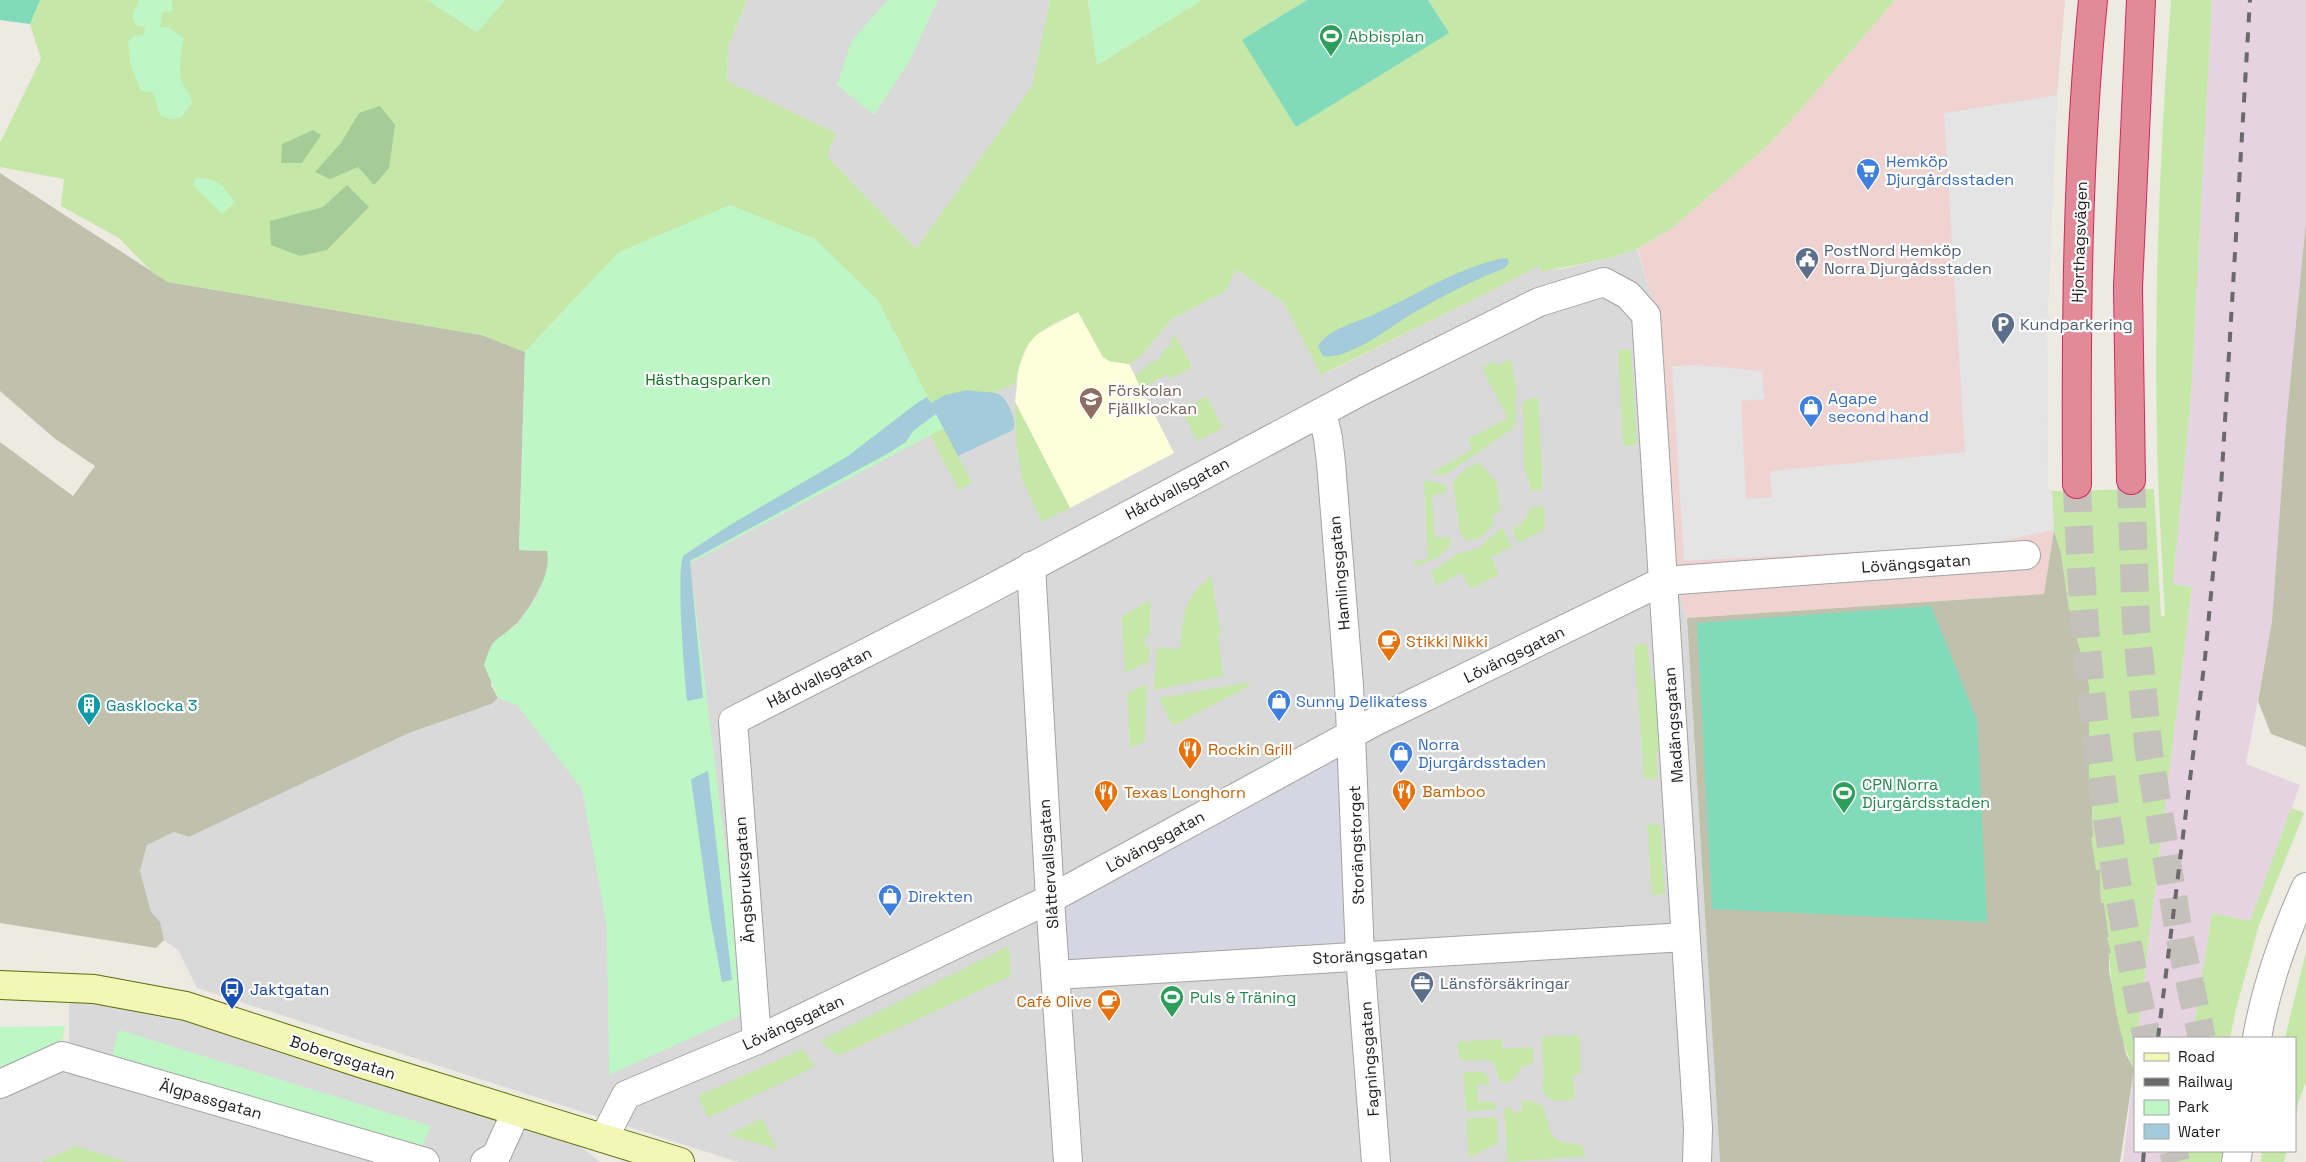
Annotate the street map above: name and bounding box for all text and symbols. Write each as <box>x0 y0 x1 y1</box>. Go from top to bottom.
sports icon: Abbisplan <box>1318 23 1344 57</box>
place label: Abbisplan <box>1348 26 1424 47</box>
place label: Hemköp Djurgårdsstaden <box>1886 151 2014 190</box>
supermarket icon: Hemköp Djurgårdsstaden <box>1855 157 1881 191</box>
street label: Hjorthagsvägen <box>2067 181 2092 303</box>
place label: PostNord Hemköp Norra Djurgådsstaden <box>1824 240 1992 279</box>
public building icon: PostNord Hemköp Norra Djurgådsstaden <box>1794 246 1820 280</box>
parking icon: Kundparkering <box>1990 311 2016 345</box>
place label: Kundparkering <box>2020 314 2133 335</box>
park label: Hästhagsparken <box>645 369 771 390</box>
place label: Förskolan Fjällklockan <box>1108 380 1197 419</box>
school or university icon: Förskolan Fjällklockan <box>1078 386 1104 420</box>
place label: Agape second hand <box>1828 388 1929 427</box>
shop icon: Agape second hand <box>1798 394 1824 428</box>
street label: Hårdvallsgatan <box>1122 452 1233 525</box>
street label: Hamlingsgatan <box>1324 515 1355 631</box>
street label: Lövängsgatan <box>1861 549 1971 578</box>
street label: Lövängsgatan <box>1460 621 1568 688</box>
cafe icon: Stikki Nikki <box>1376 628 1402 662</box>
place label: Stikki Nikki <box>1406 631 1488 652</box>
street label: Hårdvallsgatan <box>763 642 875 713</box>
street label: Madängsgatan <box>1659 666 1688 784</box>
shop icon: Sunny Delikatess <box>1266 688 1292 722</box>
place label: Sunny Delikatess <box>1296 691 1427 712</box>
building icon: Gasklocka 3 <box>76 692 102 726</box>
place label: Gasklocka 3 <box>106 695 198 716</box>
place label: Norra Djurgårdsstaden <box>1418 734 1546 773</box>
restaurant icon: Rockin Grill <box>1177 736 1203 770</box>
place label: Rockin Grill <box>1208 739 1292 760</box>
shop icon: Norra Djurgårdsstaden <box>1388 740 1414 774</box>
place label: CPN Norra Djurgårdsstaden <box>1862 774 1990 813</box>
restaurant icon: Bamboo <box>1391 778 1417 812</box>
restaurant icon: Texas Longhorn <box>1093 779 1119 813</box>
sports icon: CPN Norra Djurgårdsstaden <box>1831 780 1857 814</box>
place label: Bamboo <box>1422 781 1486 802</box>
place label: Texas Longhorn <box>1124 782 1246 803</box>
street label: Storängstorget <box>1344 785 1369 905</box>
street label: Slåttervallsgatan <box>1033 798 1064 930</box>
street label: Lövängsgatan <box>1102 806 1208 877</box>
street label: Ängsbruksgatan <box>730 816 759 944</box>
shop icon: Direkten <box>877 883 903 917</box>
place label: Direkten <box>908 886 973 907</box>
street label: Storängsgatan <box>1312 942 1428 969</box>
office icon: Länsförsäkringar <box>1409 970 1435 1004</box>
place label: Länsförsäkringar <box>1440 973 1570 994</box>
bus stop icon: Jaktgatan <box>219 976 245 1010</box>
place label: Jaktgatan <box>250 979 329 1000</box>
sports icon: Puls & Träning <box>1159 984 1185 1018</box>
place label: Puls & Träning <box>1190 987 1296 1008</box>
cafe icon: Café Olive <box>1096 988 1122 1022</box>
street label: Lövängsgatan <box>739 990 847 1055</box>
place label: Café Olive <box>1016 991 1092 1012</box>
street label: Fagningsgatan <box>1355 1001 1384 1117</box>
street label: Bobergsgatan <box>287 1030 398 1084</box>
legend <box>2134 1037 2296 1152</box>
text: Road <box>2178 1047 2215 1066</box>
text: Railway <box>2178 1072 2233 1091</box>
street label: Älgpassgatan <box>157 1075 265 1124</box>
text: Park <box>2178 1097 2209 1116</box>
text: Water <box>2178 1122 2221 1141</box>

